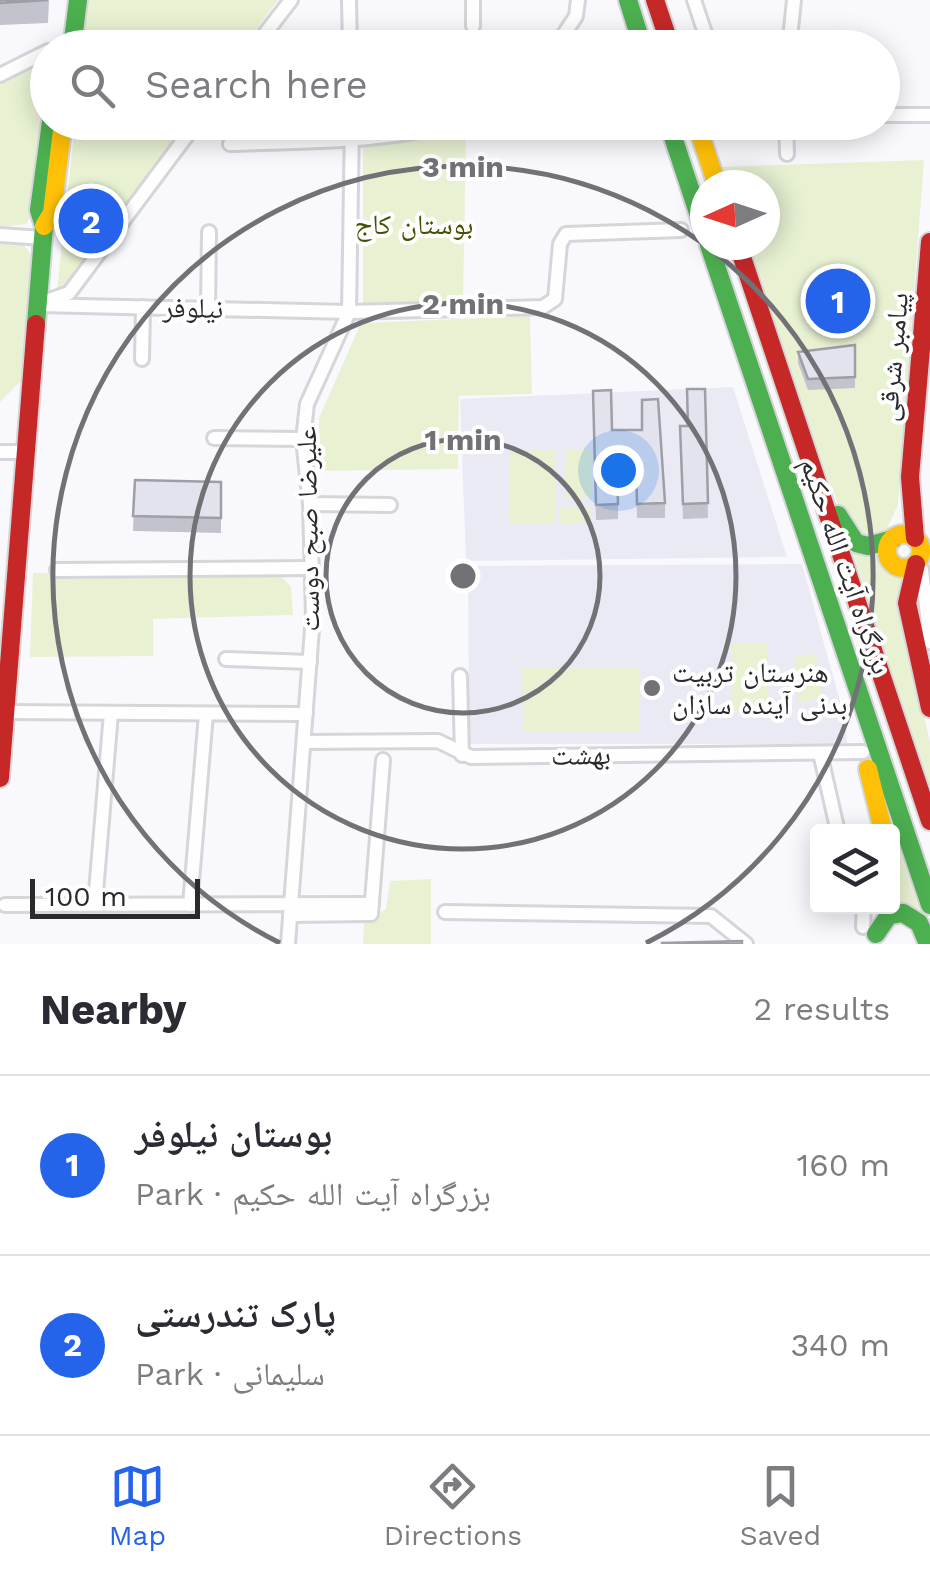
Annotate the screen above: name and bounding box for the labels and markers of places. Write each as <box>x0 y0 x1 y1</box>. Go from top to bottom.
pin: 2 <box>58 184 124 258</box>
pin: 1 <box>806 264 870 338</box>
centre of rings <box>445 558 481 594</box>
place label: هنرستان تربیت بدنی آینده سازان <box>672 656 848 722</box>
marker: هنرستان تربیت بدنی آینده سازان <box>641 677 663 699</box>

